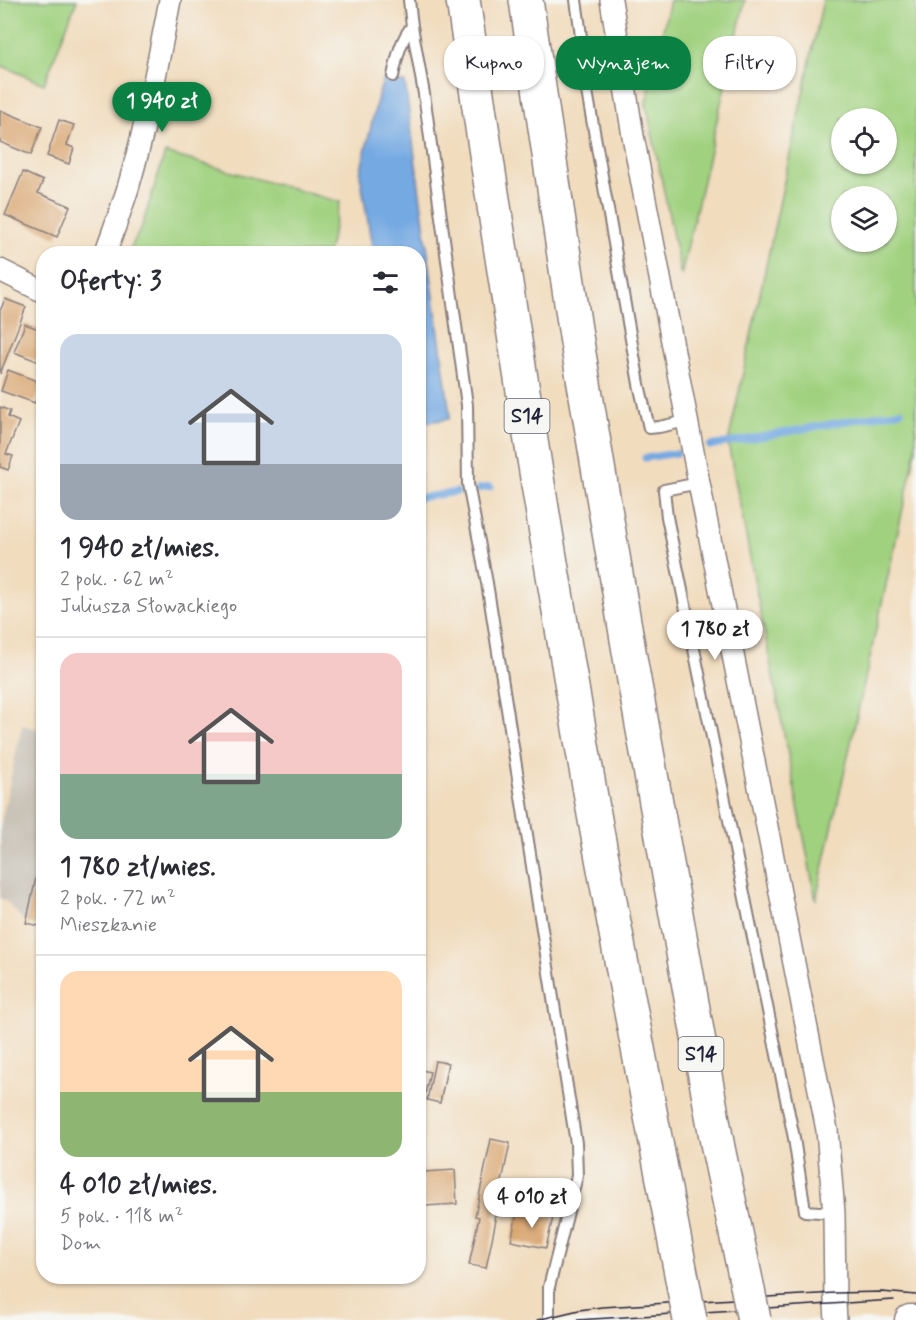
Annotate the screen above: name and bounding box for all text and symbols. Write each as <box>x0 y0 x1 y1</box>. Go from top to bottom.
chip: Kupno <box>444 36 544 90</box>
chip: Wynajem <box>556 36 691 90</box>
chip: Filtry <box>703 36 796 90</box>
pin: 1 940 zł <box>100 82 224 133</box>
text: 1 940 zł <box>126 88 198 115</box>
map controls <box>831 108 897 252</box>
button: locate <box>831 108 897 174</box>
button: layers <box>831 186 897 252</box>
text: Oferty: 3 <box>60 265 162 299</box>
icon: filters <box>369 266 402 299</box>
icon: home <box>177 373 285 481</box>
road number: S14 <box>504 399 550 433</box>
text: 1 940 zł/mies. <box>60 532 219 566</box>
text: 2 pok. · 62 m² <box>60 566 174 593</box>
text: Juliusza Słowackiego <box>60 593 237 620</box>
pin: 1 780 zł <box>653 610 777 661</box>
text: 1 780 zł <box>681 616 749 643</box>
icon: home <box>177 692 285 800</box>
text: 1 780 zł/mies. <box>60 851 216 885</box>
text: 2 pok. · 72 m² <box>60 885 176 912</box>
text: Mieszkanie <box>60 912 157 939</box>
icon: home <box>177 1010 285 1118</box>
road number: S14 <box>678 1037 724 1071</box>
text: 4 010 zł/mies. <box>60 1169 217 1203</box>
pin: 4 010 zł <box>470 1178 594 1229</box>
text: 4 010 zł <box>497 1184 567 1211</box>
text: 5 pok. · 118 m² <box>60 1203 183 1230</box>
text: Dom <box>60 1230 101 1257</box>

